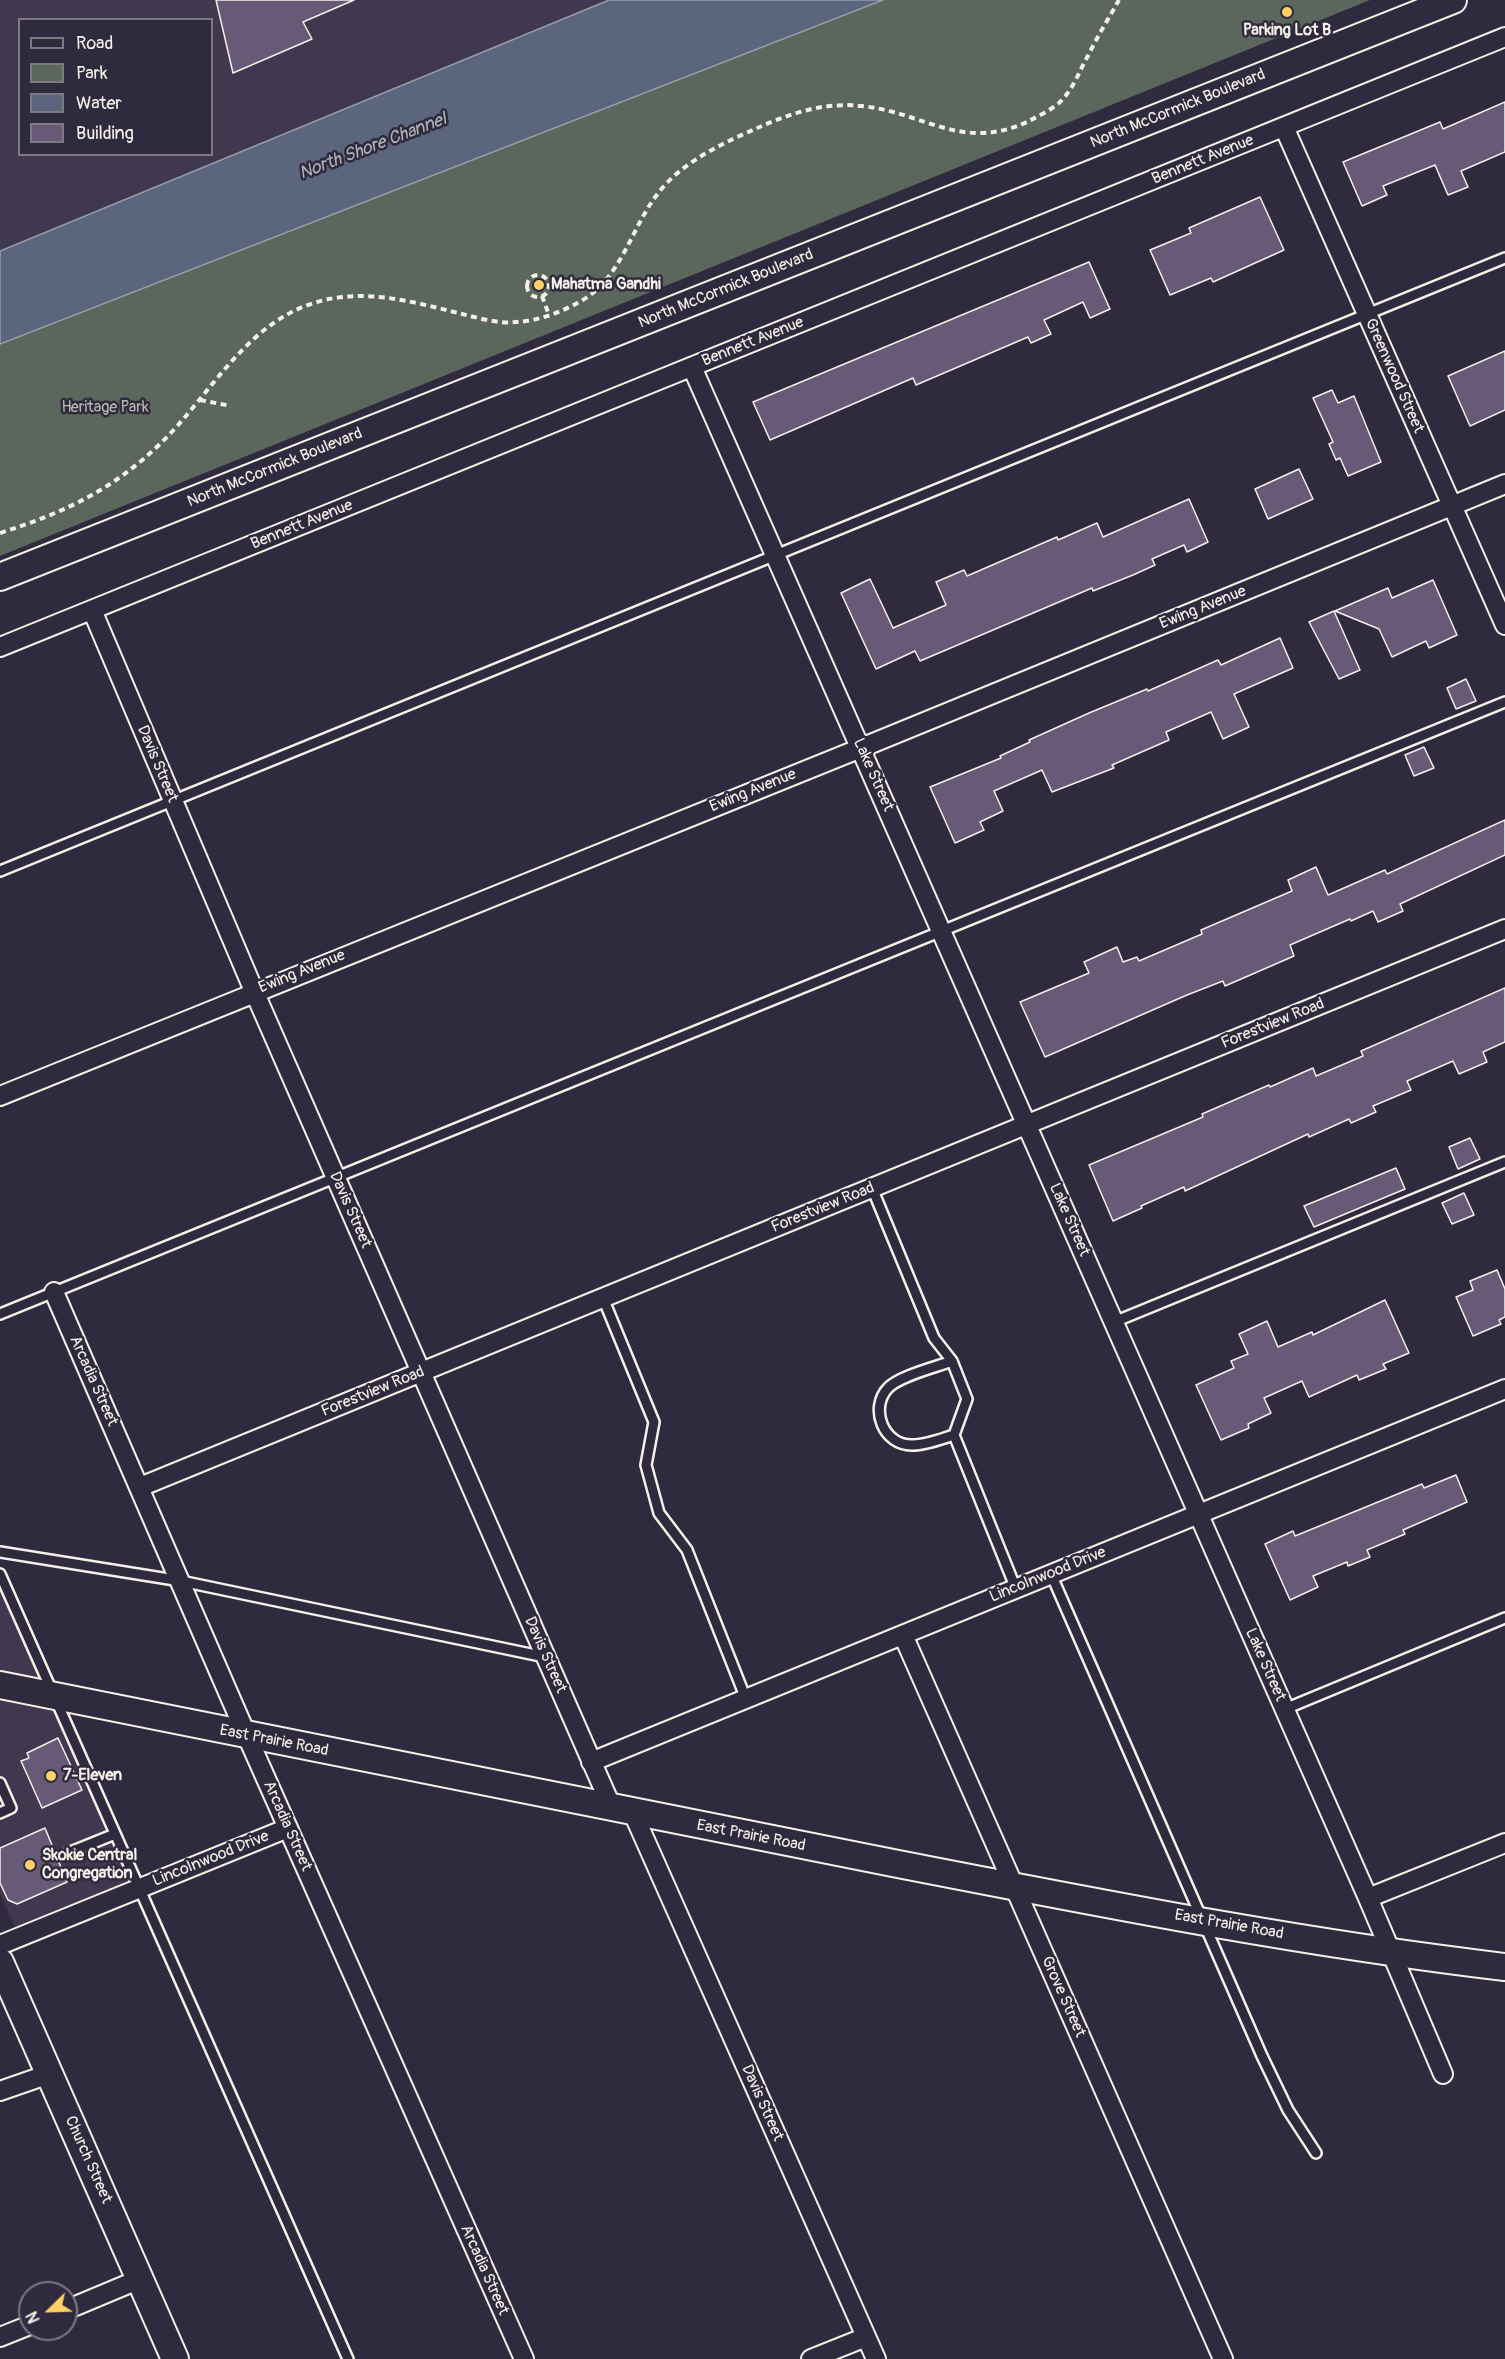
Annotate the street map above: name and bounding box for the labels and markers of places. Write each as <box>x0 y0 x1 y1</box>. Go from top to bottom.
marker: Parking Lot B <box>1280 5 1294 19</box>
place label: Parking Lot B <box>1243 21 1331 41</box>
place label: Mahatma Gandhi <box>551 275 661 295</box>
marker: Mahatma Gandhi <box>532 278 546 292</box>
place label: 7-Eleven <box>63 1766 122 1786</box>
marker: 7-Eleven <box>44 1769 58 1783</box>
place label: Skokie Central Congregation <box>42 1846 137 1884</box>
marker: Skokie Central Congregation <box>23 1858 37 1872</box>

